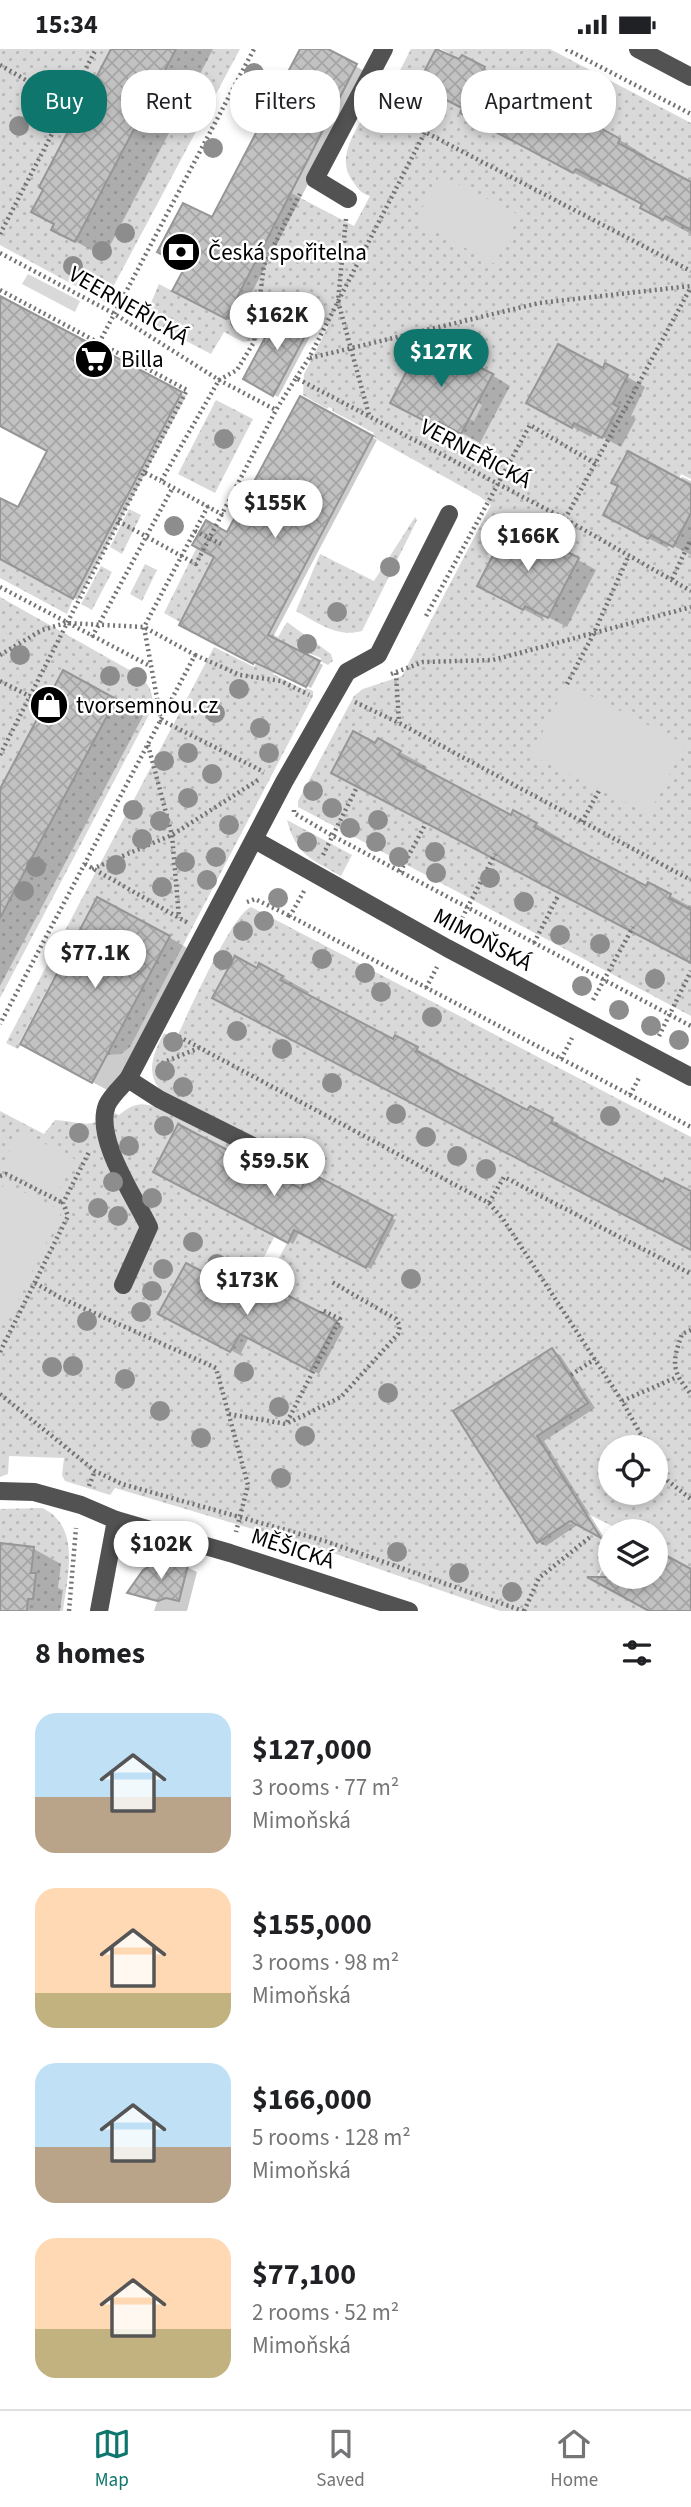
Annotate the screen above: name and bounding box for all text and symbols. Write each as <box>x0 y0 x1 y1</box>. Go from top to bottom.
text: 15:34 <box>35 6 98 43</box>
chip: Buy <box>21 70 107 133</box>
chip: Rent <box>121 70 216 133</box>
chip: Filters <box>230 70 340 133</box>
chip: New <box>354 70 447 133</box>
chip: Apartment <box>461 70 616 133</box>
bank icon: Česká spořitelna <box>160 231 202 273</box>
place label: Česká spořitelna <box>208 236 367 269</box>
street label: VEERNEŘICKÁ <box>62 258 195 353</box>
pin: $162K <box>228 293 326 352</box>
text: $162K <box>246 298 308 331</box>
pin: $127K <box>392 329 490 389</box>
text: $127K <box>410 335 472 368</box>
supermarket icon: Billa <box>73 338 115 380</box>
place label: Billa <box>121 343 164 376</box>
street label: VERNEŘICKÁ <box>414 410 538 497</box>
pin: $155K <box>226 481 324 540</box>
text: $155K <box>244 486 306 519</box>
pin: $166K <box>479 513 577 573</box>
text: $166K <box>497 519 559 552</box>
shop icon: tvorsemnou.cz <box>28 684 70 726</box>
place label: tvorsemnou.cz <box>76 689 218 722</box>
street label: MIMOŇSKÁ <box>428 900 538 979</box>
pin: $77.1K <box>38 930 152 990</box>
text: $77.1K <box>60 936 130 969</box>
pin: $59.5K <box>217 1139 331 1198</box>
text: $59.5K <box>239 1144 309 1177</box>
pin: $173K <box>198 1257 296 1317</box>
text: $173K <box>216 1263 278 1296</box>
map controls <box>598 1435 668 1589</box>
button: locate <box>598 1435 668 1505</box>
button: layers <box>598 1519 668 1589</box>
street label: MĚŠICKÁ <box>247 1520 339 1578</box>
pin: $102K <box>112 1521 210 1581</box>
text: $102K <box>130 1527 192 1560</box>
text: 8 homes <box>35 1632 145 1675</box>
icon: filters <box>618 1634 656 1672</box>
text: $127,000 <box>252 1728 372 1771</box>
icon: home <box>91 1741 175 1825</box>
text: 3 rooms · 77 m² <box>252 1771 399 1804</box>
text: Mimoňská <box>252 1804 351 1837</box>
text: $155,000 <box>252 1903 372 1946</box>
icon: home <box>91 1916 175 2000</box>
text: 3 rooms · 98 m² <box>252 1946 399 1979</box>
text: Mimoňská <box>252 1979 351 2012</box>
text: $166,000 <box>252 2078 372 2121</box>
icon: home <box>91 2091 175 2175</box>
text: 5 rooms · 128 m² <box>252 2121 411 2154</box>
text: Mimoňská <box>252 2154 351 2187</box>
text: $77,100 <box>252 2253 356 2296</box>
icon: home <box>91 2266 175 2350</box>
text: 2 rooms · 52 m² <box>252 2296 399 2329</box>
text: Mimoňská <box>252 2329 351 2362</box>
tab: Map <box>93 2425 131 2494</box>
tab: Saved <box>316 2425 365 2494</box>
tab: Home <box>550 2425 598 2494</box>

